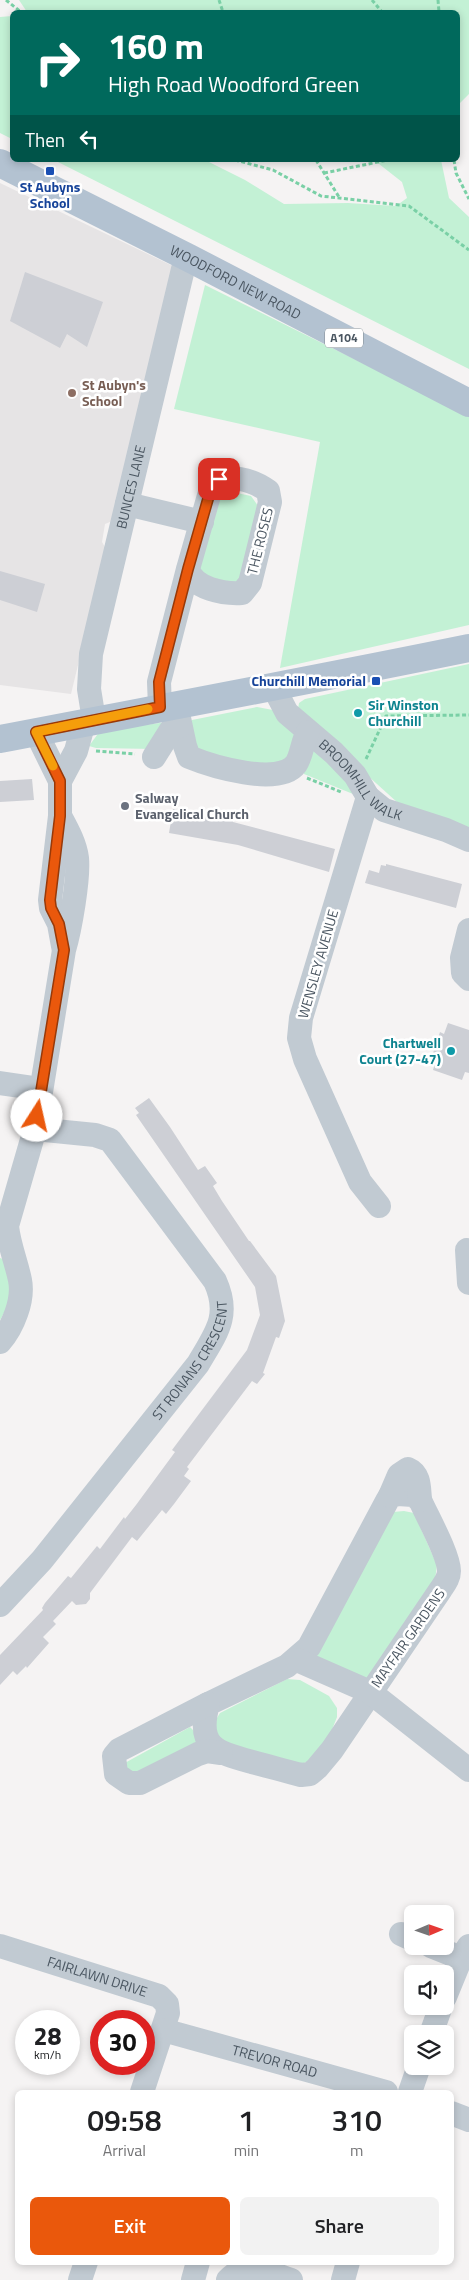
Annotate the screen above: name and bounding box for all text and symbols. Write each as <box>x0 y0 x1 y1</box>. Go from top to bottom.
text: 160 m <box>108 19 204 73</box>
icon: right <box>25 30 90 95</box>
text: High Road Woodford Green <box>108 67 360 101</box>
text: Then <box>25 125 65 154</box>
icon: left <box>75 125 103 153</box>
marker: St Aubyns School <box>44 165 56 177</box>
place label: St Aubyns School <box>20 176 81 213</box>
street label: WOODFORD NEW ROAD <box>167 239 305 324</box>
road number: A104 <box>325 328 363 348</box>
place label: St Aubyn's School <box>82 374 146 411</box>
marker: St Aubyn's School <box>66 387 78 399</box>
street label: BUNCES LANE <box>110 443 151 531</box>
pin <box>198 458 240 500</box>
icon: arrive <box>205 465 233 493</box>
street label: THE ROSES <box>241 505 278 577</box>
place label: Churchill Memorial <box>251 670 366 691</box>
marker: Churchill Memorial <box>370 675 382 687</box>
place label: Sir Winston Churchill <box>368 694 439 731</box>
marker: Sir Winston Churchill <box>352 707 364 719</box>
street label: BROOMHILL WALK <box>315 734 405 825</box>
place label: Salway Evangelical Church <box>135 787 249 824</box>
marker: Salway Evangelical Church <box>119 800 131 812</box>
street label: WENSLEY AVENUE <box>292 907 343 1021</box>
place label: Chartwell Court (27-47) <box>359 1032 441 1069</box>
marker: Chartwell Court (27-47) <box>445 1045 457 1057</box>
position arrow <box>10 1089 62 1141</box>
street label: ST RONANS CRESCENT <box>146 1299 232 1424</box>
street label: MAYFAIR GARDENS <box>366 1584 450 1692</box>
north arrow <box>404 1905 454 1955</box>
map controls <box>404 1905 454 2075</box>
street label: FAIRLAWN DRIVE <box>45 1950 150 2002</box>
button: sound <box>404 1965 454 2015</box>
speed limit sign: 30 <box>90 2010 155 2075</box>
text: 28 <box>33 2017 62 2055</box>
button: layers <box>404 2025 454 2075</box>
street label: TREVOR ROAD <box>230 2039 320 2082</box>
text: km/h <box>34 2045 61 2064</box>
text: 09:58 <box>87 2097 162 2143</box>
text: 1 <box>238 2097 255 2143</box>
text: 310 <box>331 2097 382 2143</box>
text: Arrival <box>103 2138 146 2162</box>
text: min <box>234 2138 259 2162</box>
text: m <box>350 2138 363 2162</box>
button: Exit <box>30 2197 230 2255</box>
button: Share <box>240 2197 439 2255</box>

